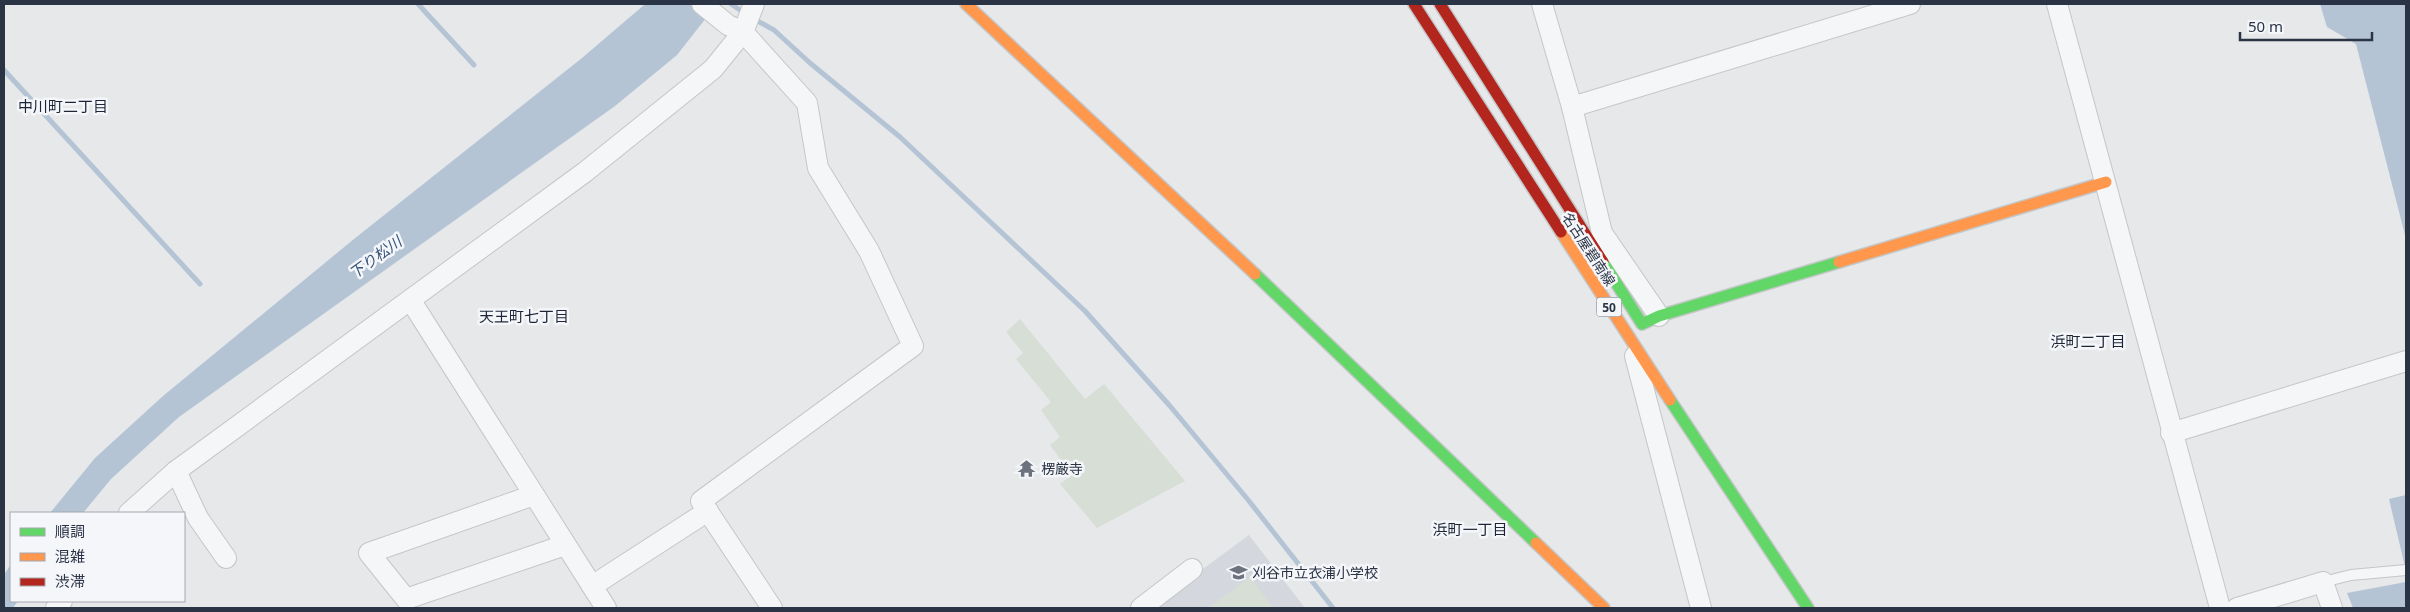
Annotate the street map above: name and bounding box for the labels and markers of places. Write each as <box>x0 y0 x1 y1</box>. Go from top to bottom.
temple icon: 楞厳寺 <box>1017 458 1037 478</box>
place label: 楞厳寺 <box>1041 459 1083 478</box>
school or university icon: 刈谷市立衣浦小学校 <box>1228 562 1248 582</box>
place label: 刈谷市立衣浦小学校 <box>1252 563 1378 582</box>

